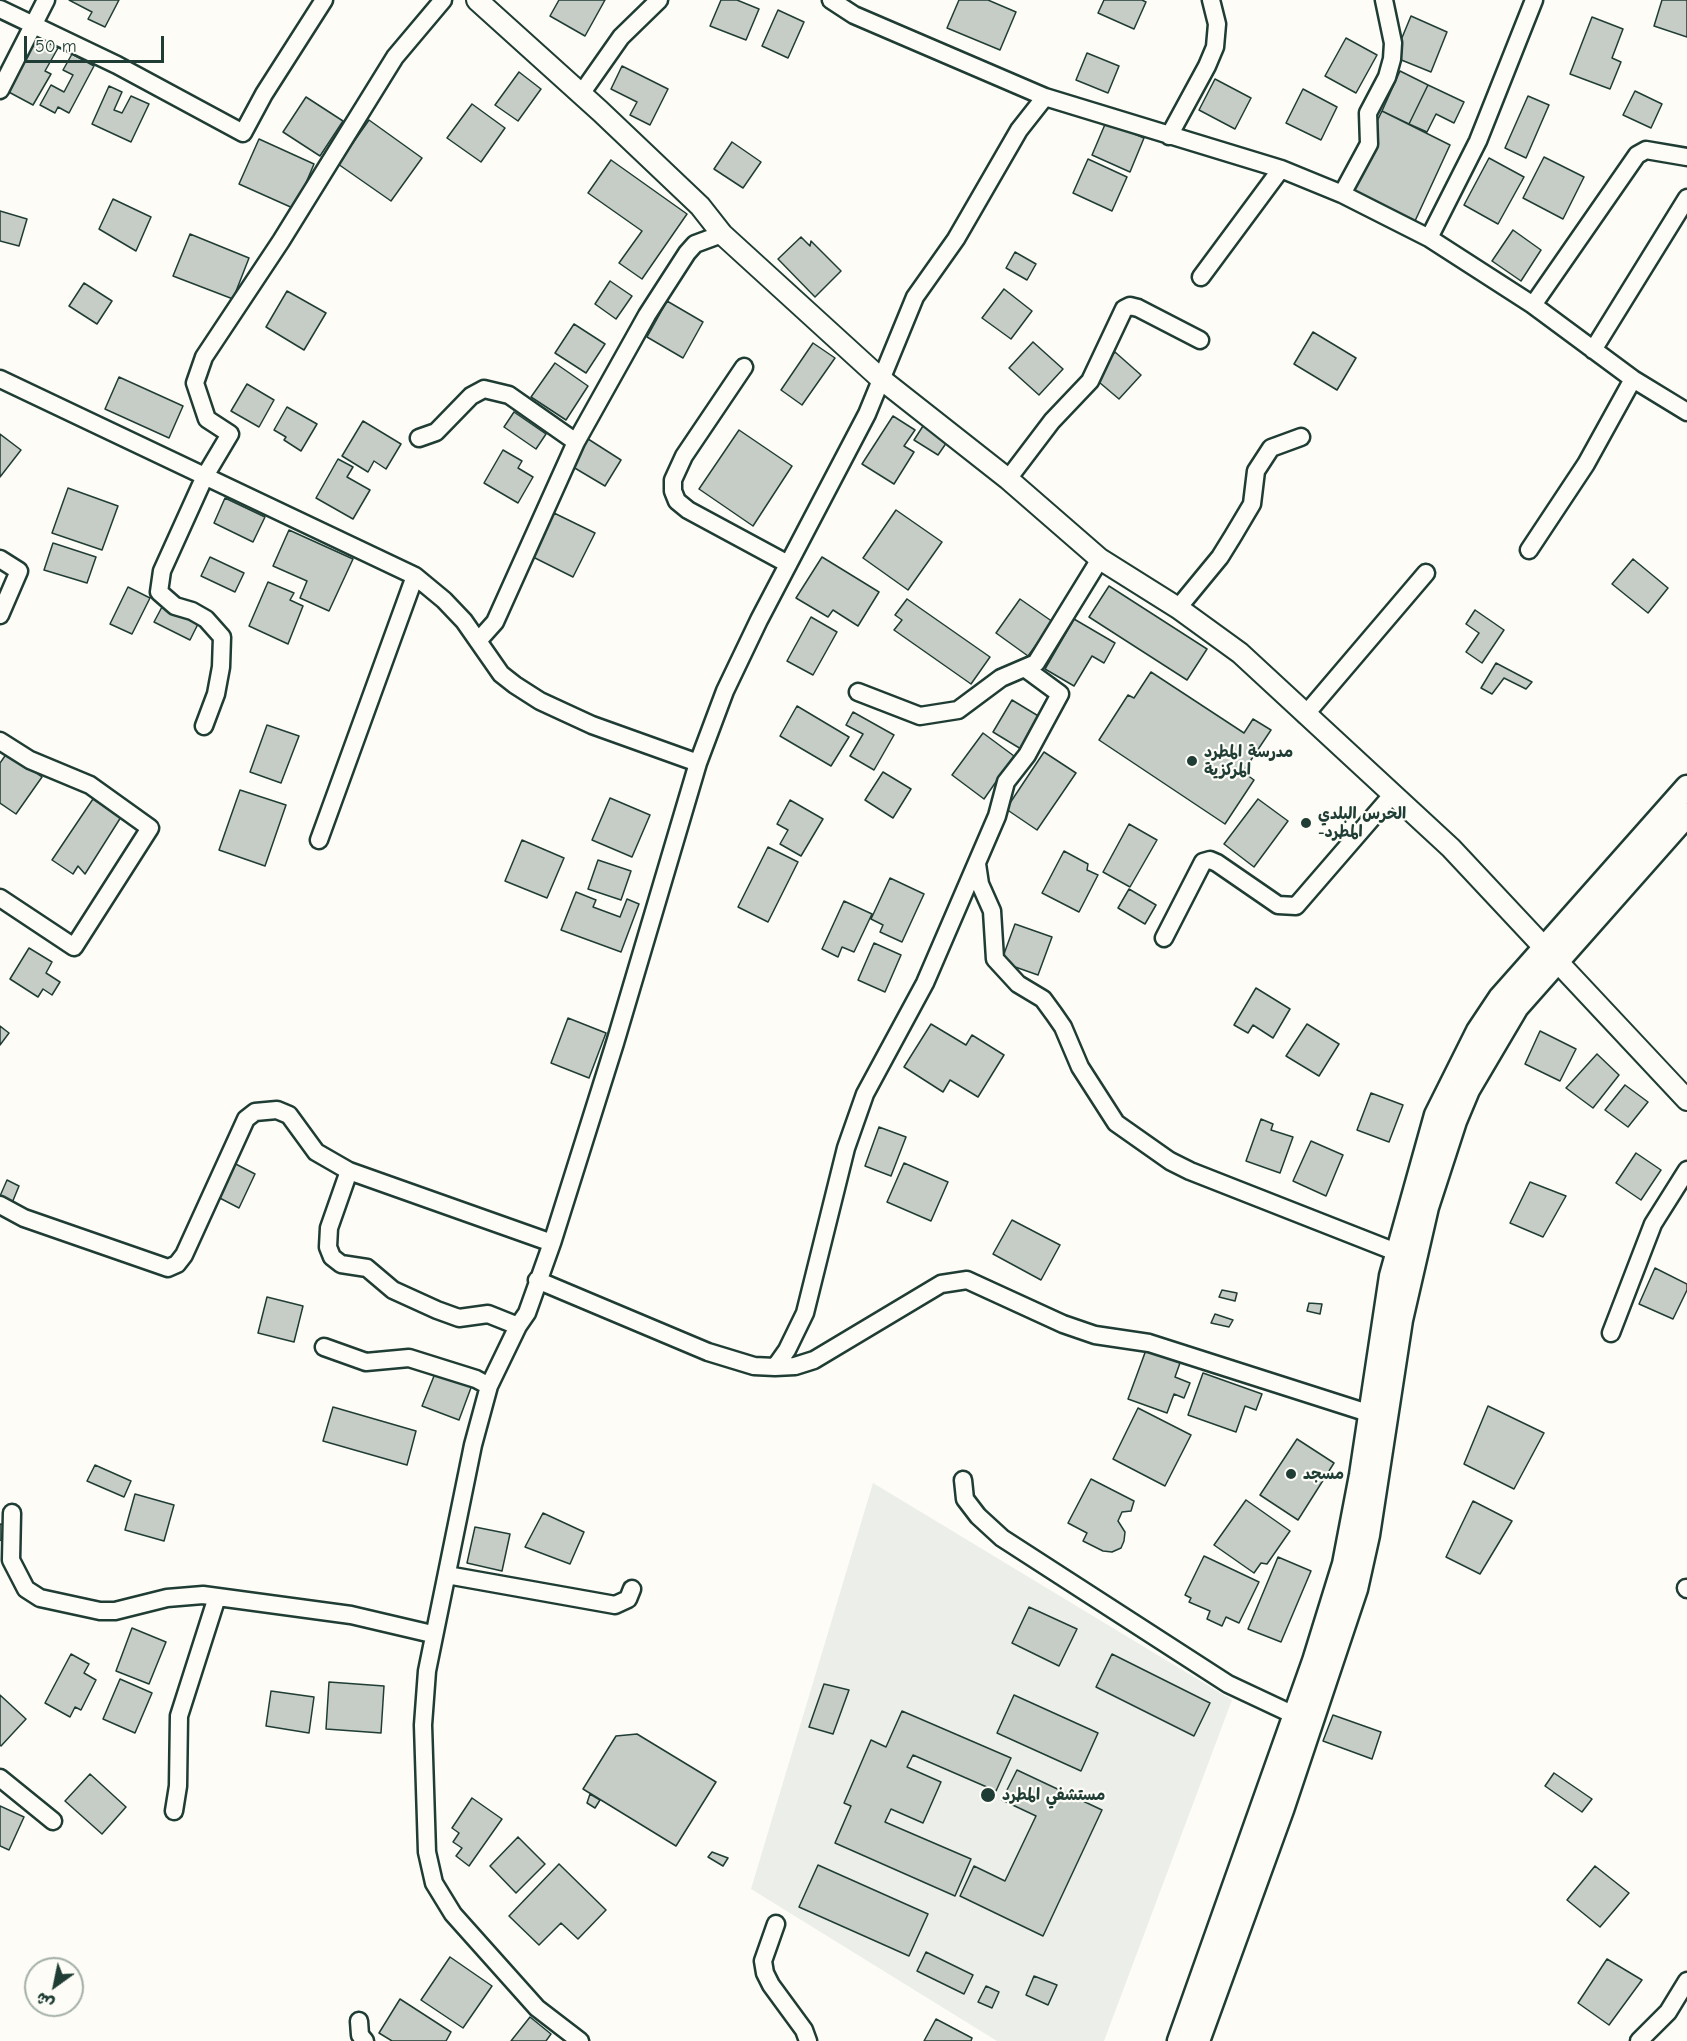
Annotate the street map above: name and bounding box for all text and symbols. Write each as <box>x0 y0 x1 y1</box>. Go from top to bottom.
scale bar <box>27 24 166 62</box>
text: 50 m <box>35 36 77 57</box>
place label: مدرسة المطرد المركزية <box>1204 742 1293 780</box>
marker: مدرسة المطرد المركزية <box>1185 754 1199 768</box>
place label: الحرس البلدي -المطرد <box>1318 804 1406 842</box>
marker: الحرس البلدي -المطرد <box>1299 816 1313 830</box>
place label: مسجد <box>1303 1464 1344 1484</box>
marker: مسجد <box>1284 1467 1298 1481</box>
place label: مستشفي المطرد <box>1002 1785 1105 1805</box>
marker: مستشفي المطرد <box>979 1786 997 1804</box>
north arrow <box>24 1957 84 2017</box>
text: ش <box>33 1988 58 2013</box>

